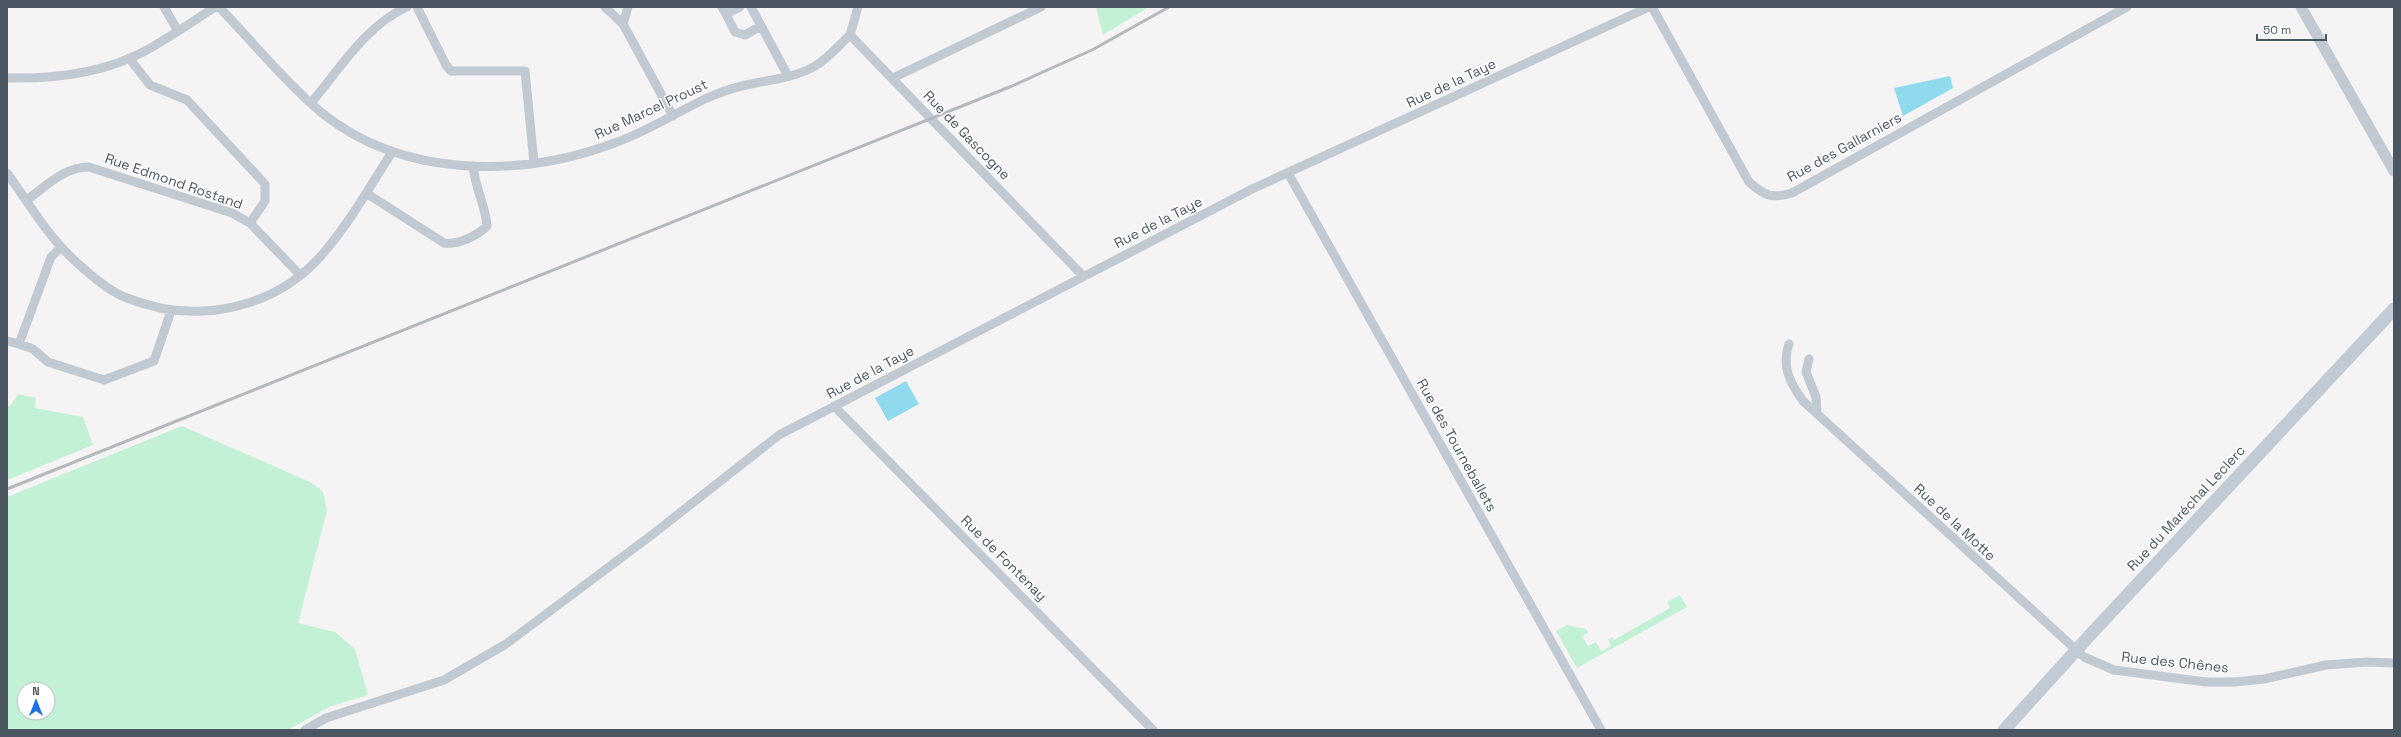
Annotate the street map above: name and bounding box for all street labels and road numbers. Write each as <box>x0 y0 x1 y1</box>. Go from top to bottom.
street label: Rue de la Taye <box>1403 54 1499 112</box>
street label: Rue Marcel Proust <box>592 75 710 143</box>
street label: Rue de Gascogne <box>920 86 1014 184</box>
street label: Rue des Gallarniers <box>1784 108 1904 186</box>
street label: Rue Edmond Rostand <box>103 149 245 213</box>
street label: Rue de la Taye <box>1111 192 1205 252</box>
street label: Rue de la Taye <box>823 341 917 403</box>
street label: Rue des Tourneballets <box>1413 375 1501 515</box>
street label: Rue du Maréchal Leclerc <box>2123 441 2249 575</box>
street label: Rue de la Motte <box>1910 480 2000 564</box>
street label: Rue de Fontenay <box>957 511 1051 605</box>
street label: Rue des Chênes <box>2121 647 2229 677</box>

